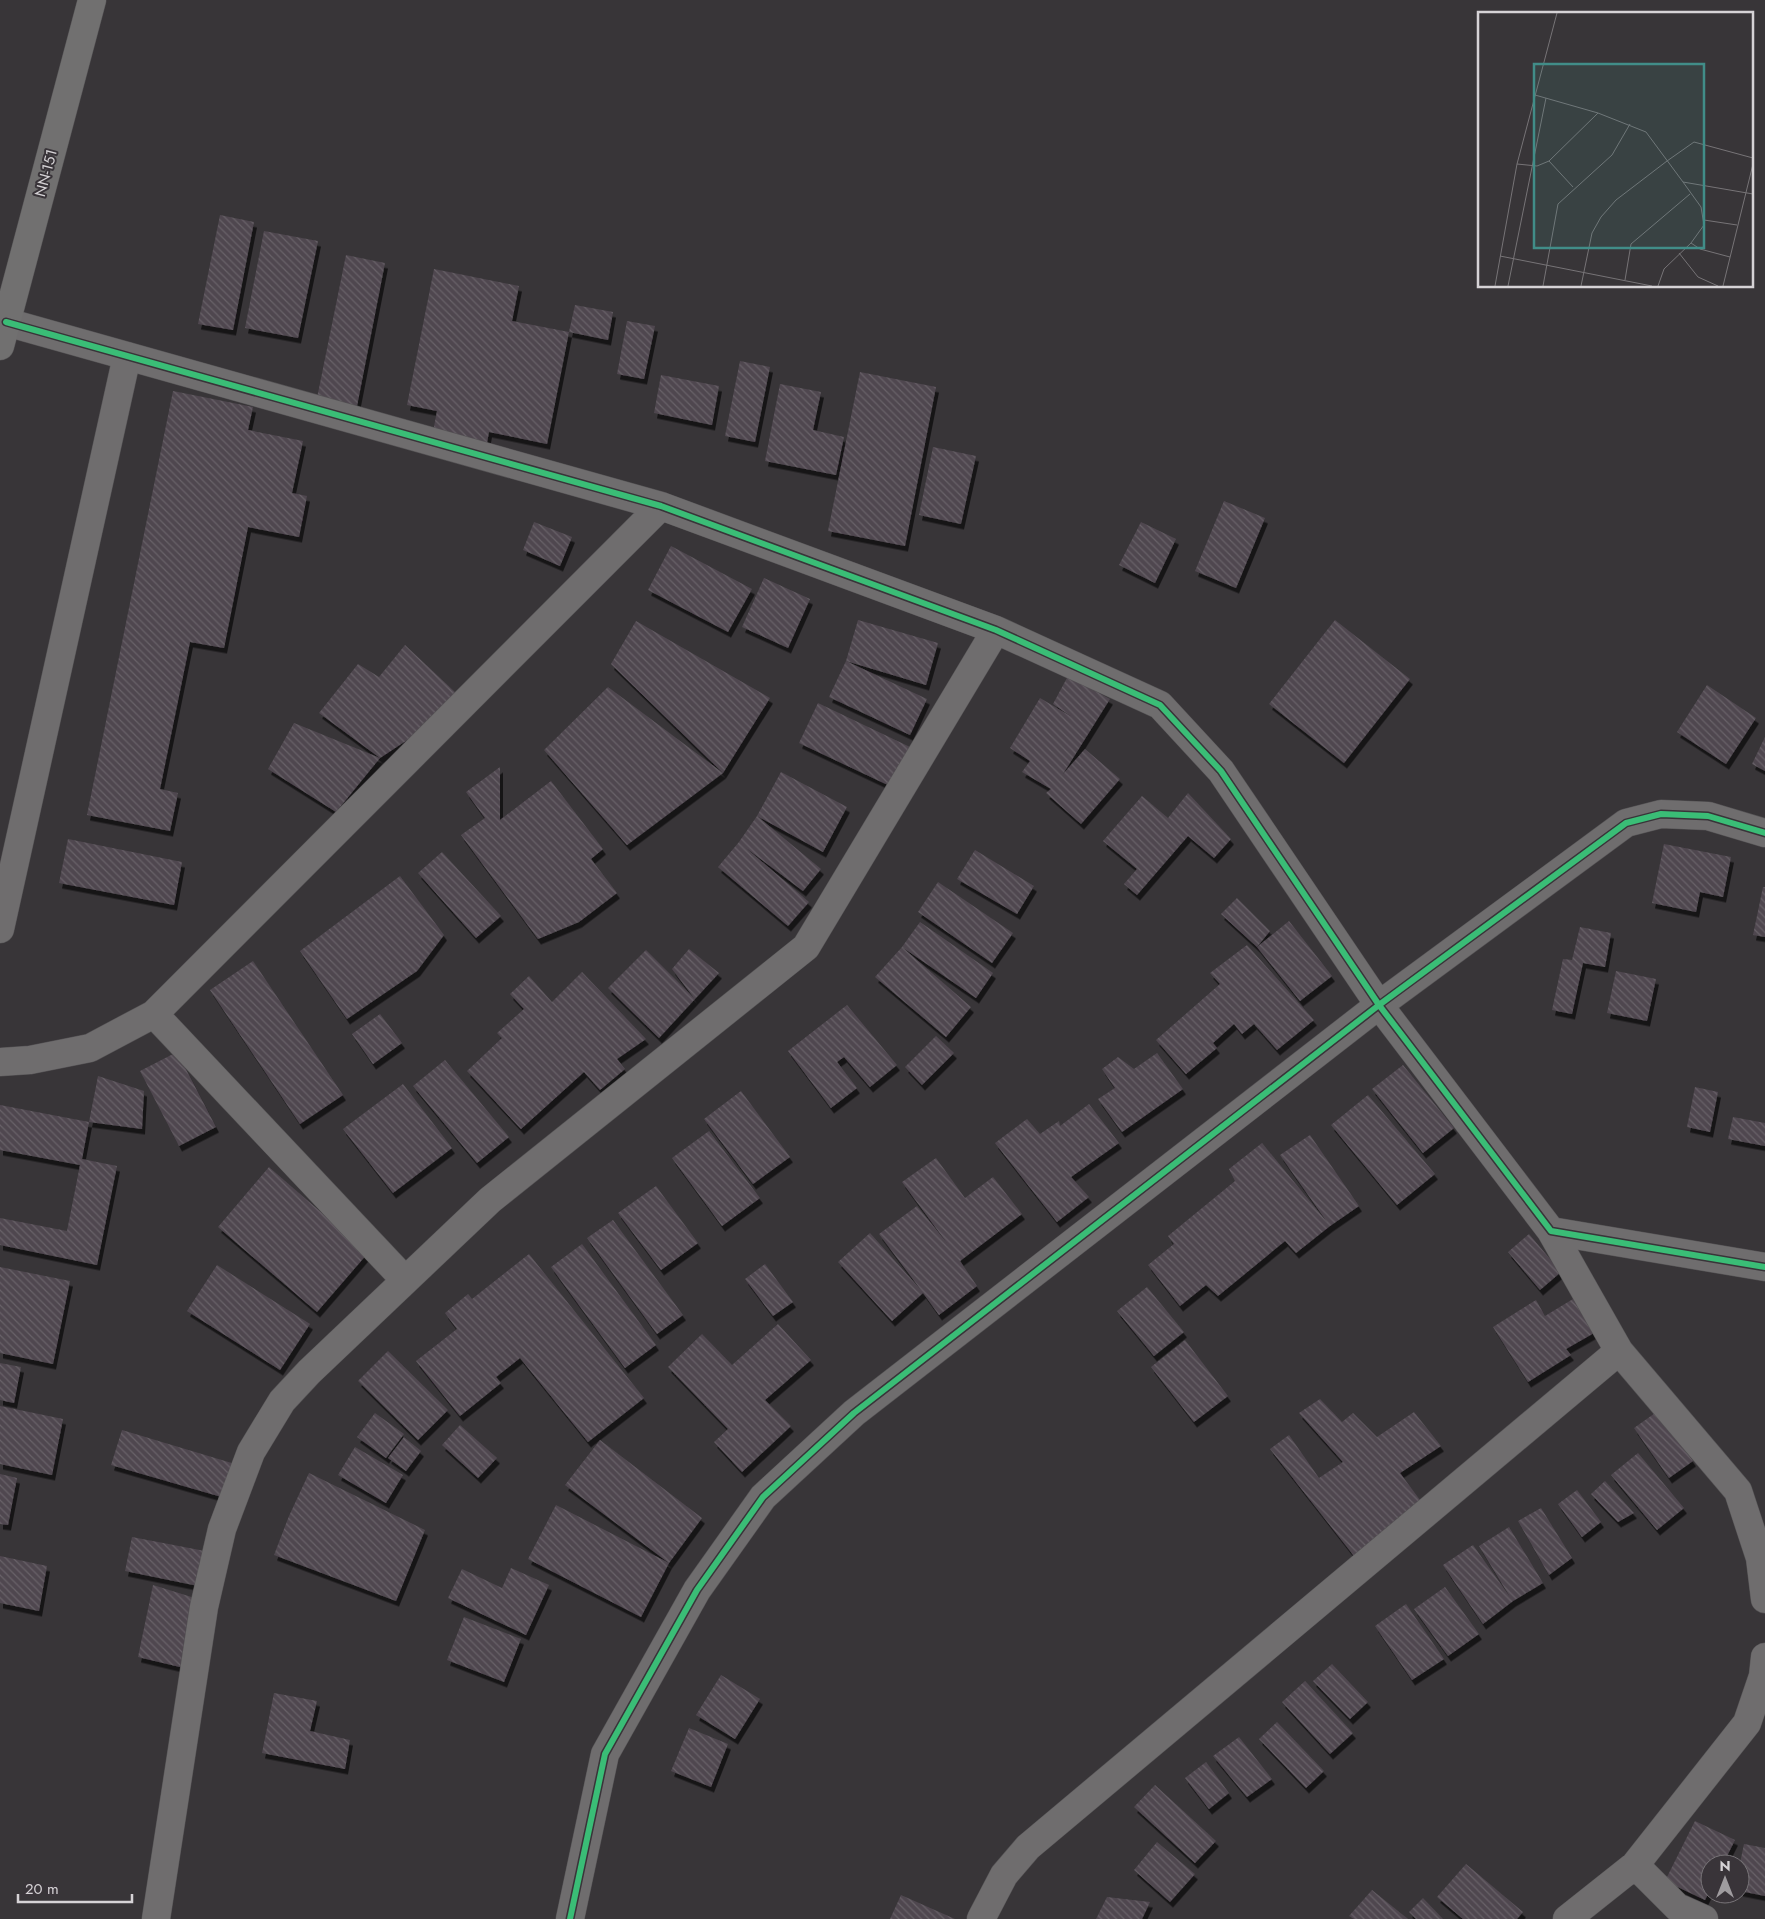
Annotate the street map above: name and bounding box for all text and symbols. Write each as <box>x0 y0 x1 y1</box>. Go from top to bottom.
inset map <box>1478 12 1752 288</box>
street label: NN-151 <box>29 147 63 199</box>
north arrow <box>1700 1854 1750 1904</box>
text: N <box>1719 1856 1731 1876</box>
scale bar <box>18 1872 131 1904</box>
text: 20 m <box>25 1878 59 1900</box>

